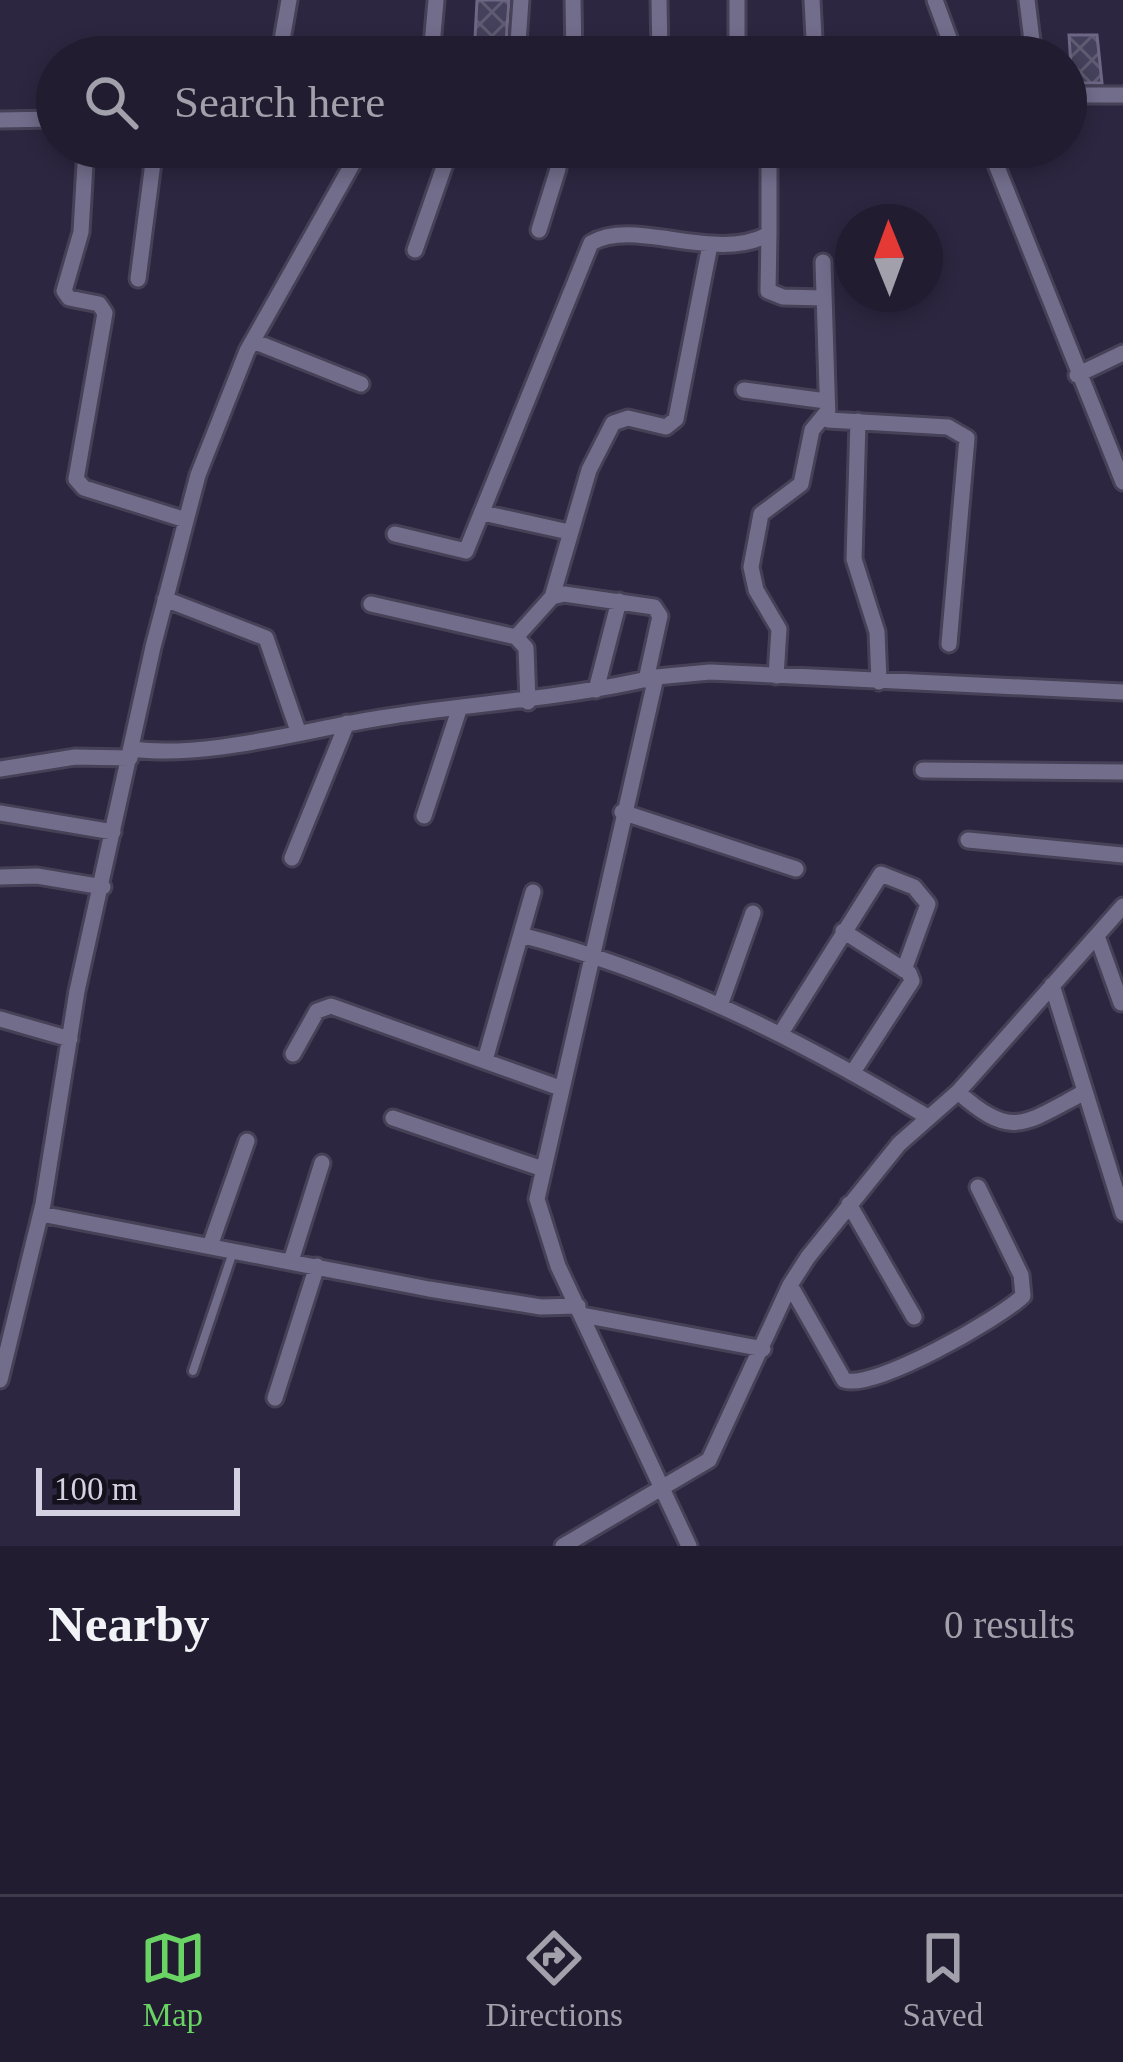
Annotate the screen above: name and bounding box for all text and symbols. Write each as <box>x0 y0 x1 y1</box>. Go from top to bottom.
search box <box>36 36 1087 168</box>
icon: search <box>78 69 144 135</box>
text: Search here <box>174 77 385 127</box>
north arrow <box>835 204 943 312</box>
scale bar <box>36 1462 240 1515</box>
text: 100 m <box>54 1471 137 1507</box>
text: Nearby <box>48 1596 209 1652</box>
text: 0 results <box>944 1603 1075 1646</box>
tab: Map <box>140 1925 206 2034</box>
tab: Directions <box>485 1925 623 2034</box>
tab: Saved <box>903 1925 983 2034</box>

